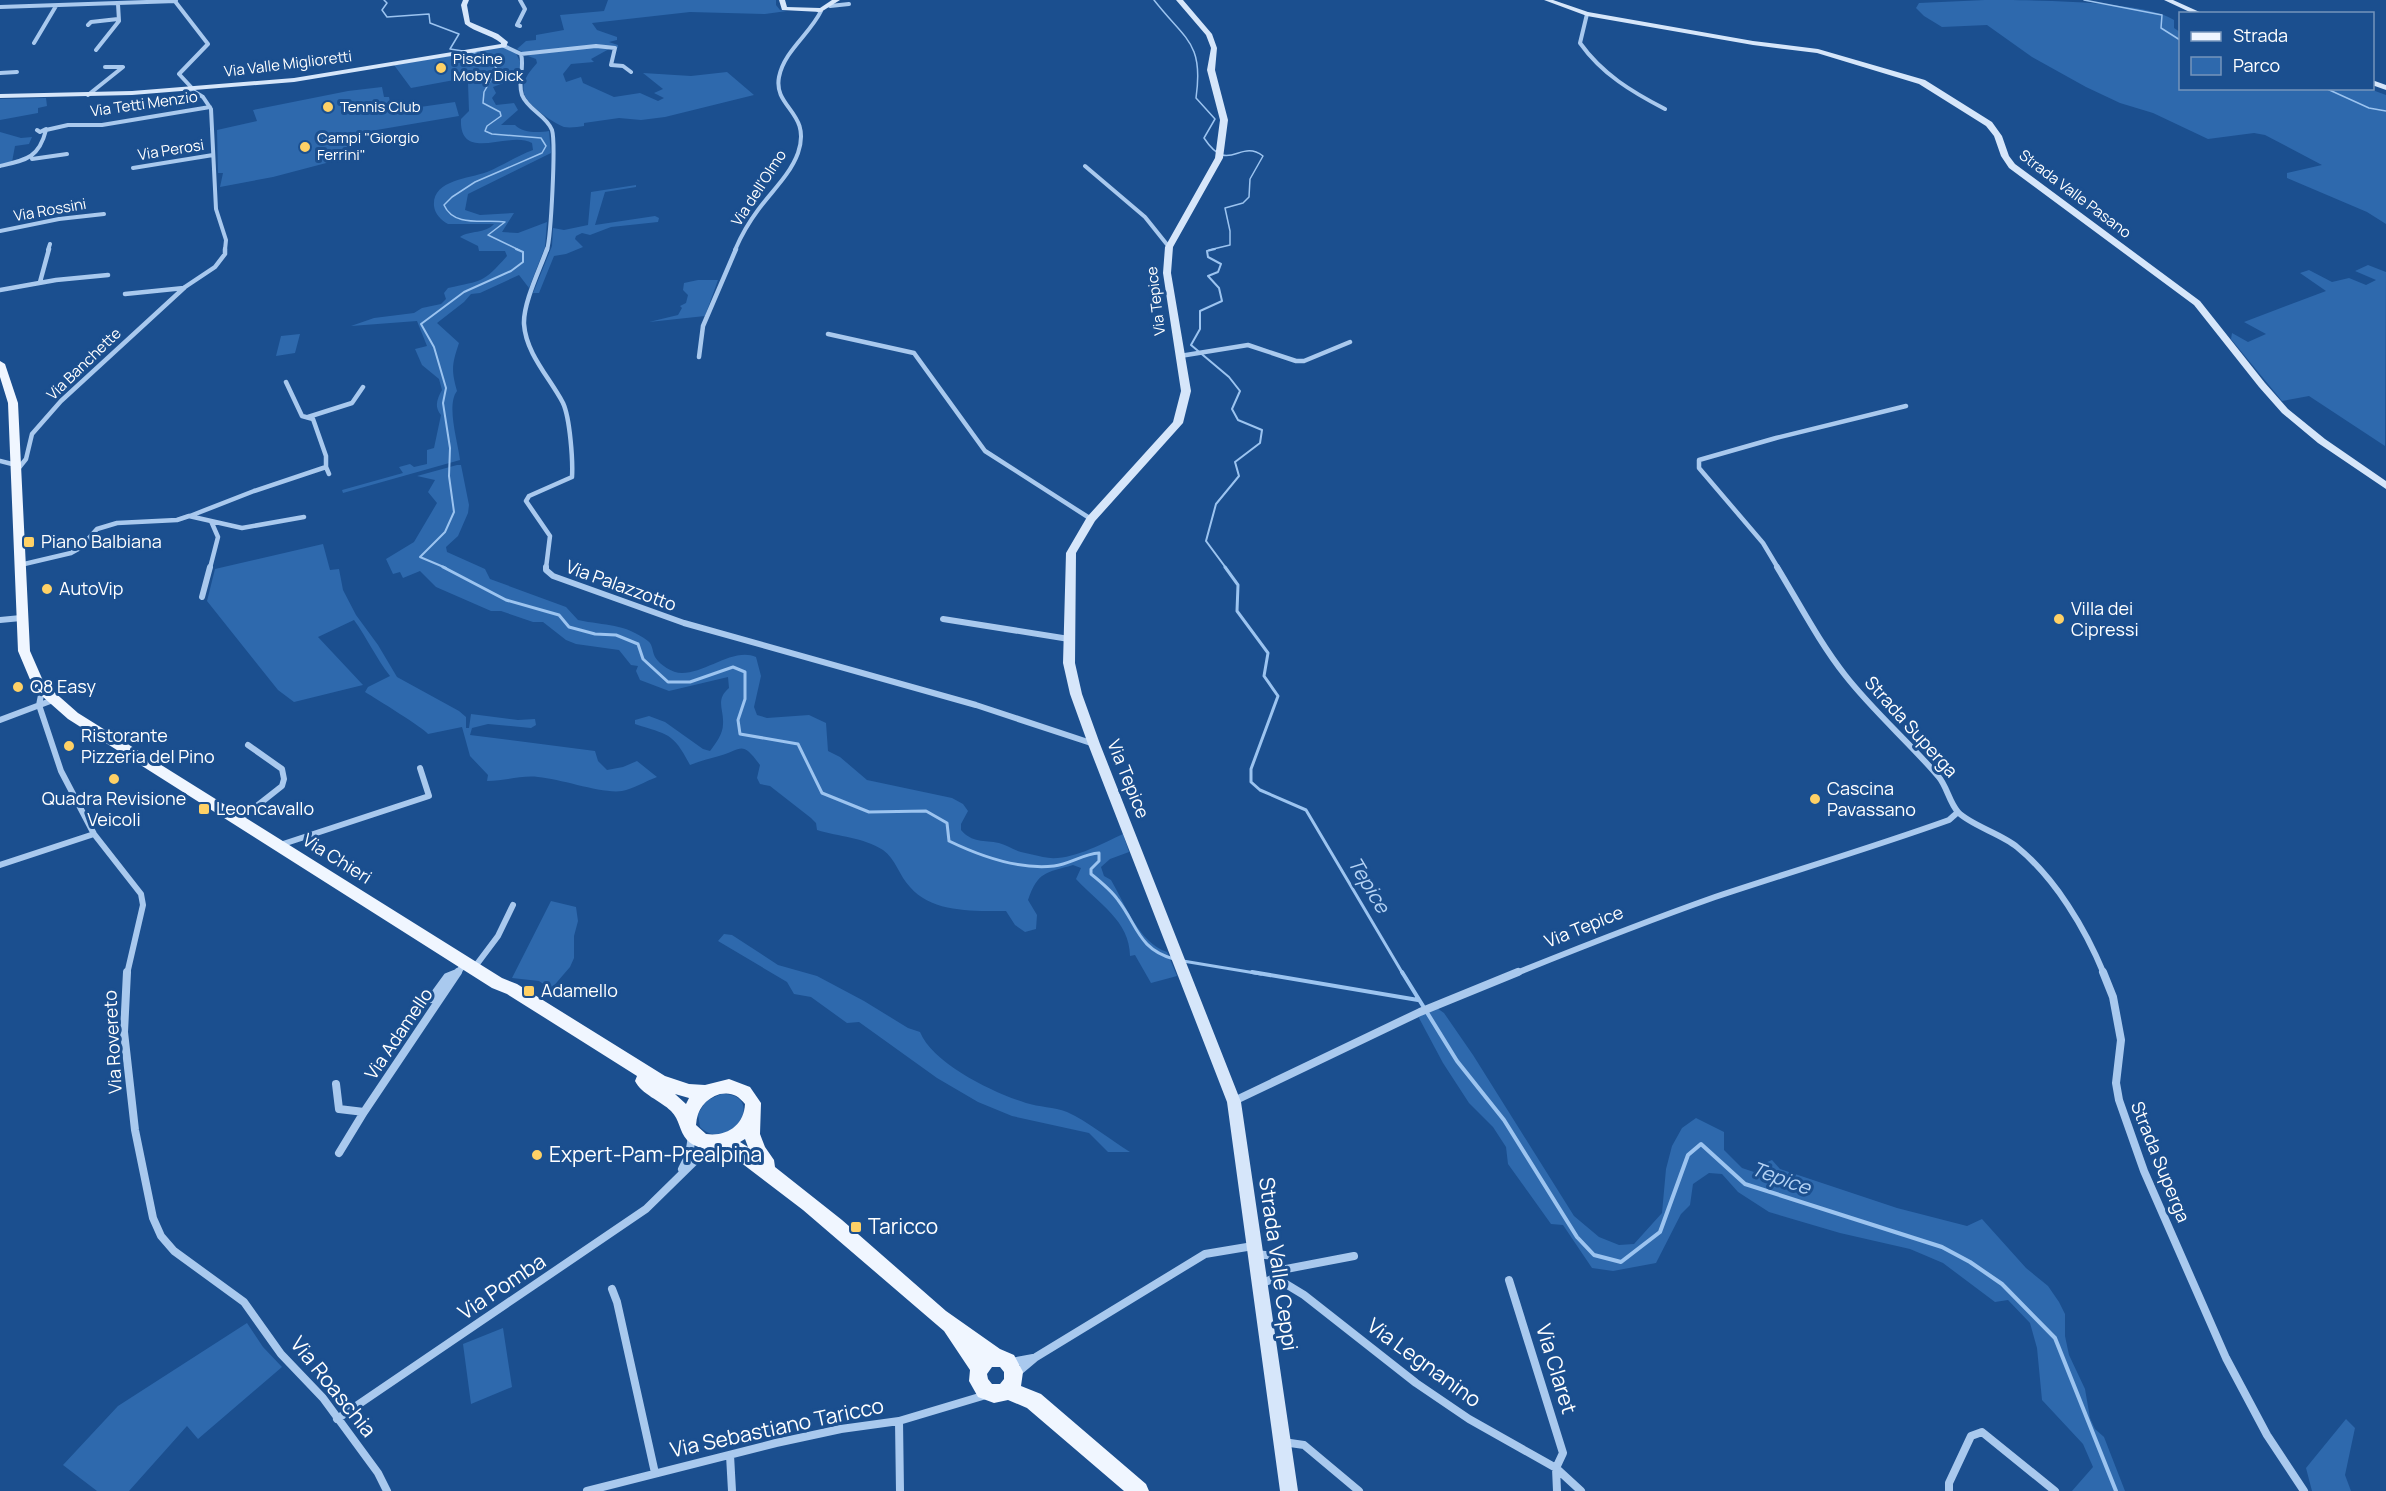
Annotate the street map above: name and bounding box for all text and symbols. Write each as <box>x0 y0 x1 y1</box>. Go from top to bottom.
legend <box>2179 12 2374 90</box>
text: Strada <box>2233 23 2288 47</box>
street label: Via Valle Miglioretti <box>223 45 353 82</box>
place label: Piscine Moby Dick <box>453 48 524 86</box>
text: Parco <box>2233 53 2280 77</box>
marker: Piscine Moby Dick <box>434 61 448 75</box>
street label: Via Tetti Menzio <box>89 86 199 121</box>
place label: Tennis Club <box>340 96 421 117</box>
marker: Tennis Club <box>321 100 335 114</box>
place label: Campi "Giorgio Ferrini" <box>317 127 419 165</box>
street label: Via Perosi <box>136 134 206 165</box>
marker: Campi "Giorgio Ferrini" <box>298 140 312 154</box>
street label: Strada Valle Pasano <box>2015 144 2136 243</box>
street label: Via dell'Olmo <box>726 145 791 230</box>
street label: Via Rossini <box>12 193 88 226</box>
street label: Via Tepice <box>1141 265 1170 337</box>
street label: Via Banchette <box>42 323 126 404</box>
place label: Piano Balbiana <box>41 529 162 553</box>
marker: Piano Balbiana <box>22 535 36 549</box>
street label: Via Palazzotto <box>563 554 680 616</box>
place label: AutoVip <box>59 576 123 600</box>
marker: AutoVip <box>40 582 54 596</box>
place label: Villa dei Cipressi <box>2071 596 2139 641</box>
marker: Villa dei Cipressi <box>2052 612 2066 626</box>
street label: Strada Superga <box>1860 671 1964 782</box>
place label: Q8 Easy <box>30 674 96 698</box>
marker: Q8 Easy <box>11 680 25 694</box>
place label: Ristorante Pizzeria del Pino <box>81 723 215 768</box>
street label: Via Tepice <box>1102 736 1156 822</box>
marker: Ristorante Pizzeria del Pino <box>62 739 76 753</box>
marker: Quadra Revisione Veicoli <box>107 772 121 786</box>
place label: Cascina Pavassano <box>1827 776 1916 821</box>
place label: Quadra Revisione Veicoli <box>42 786 186 831</box>
marker: Cascina Pavassano <box>1808 792 1822 806</box>
place label: Leoncavallo <box>216 796 314 820</box>
marker: Leoncavallo <box>197 802 211 816</box>
street label: Via Chieri <box>298 827 377 889</box>
water label: Tepice <box>1342 852 1397 919</box>
street label: Via Tepice <box>1541 899 1627 953</box>
place label: Adamello <box>541 978 618 1002</box>
street label: Via Adamello <box>359 983 438 1084</box>
marker: Adamello <box>522 984 536 998</box>
street label: Via Rovereto <box>97 990 127 1094</box>
street label: Strada Superga <box>2126 1098 2196 1226</box>
place label: Expert-Pam-Prealpina <box>549 1140 762 1168</box>
marker: Expert-Pam-Prealpina <box>530 1148 544 1162</box>
water label: Tepice <box>1748 1154 1816 1201</box>
street label: Strada Valle Ceppi <box>1253 1175 1305 1352</box>
place label: Taricco <box>868 1212 938 1240</box>
marker: Taricco <box>849 1220 863 1234</box>
street label: Via Pomba <box>452 1247 551 1326</box>
street label: Via Legnanino <box>1362 1311 1487 1413</box>
street label: Via Claret <box>1530 1320 1584 1417</box>
street label: Via Roaschia <box>284 1330 383 1443</box>
street label: Via Sebastiano Taricco <box>667 1391 886 1463</box>

